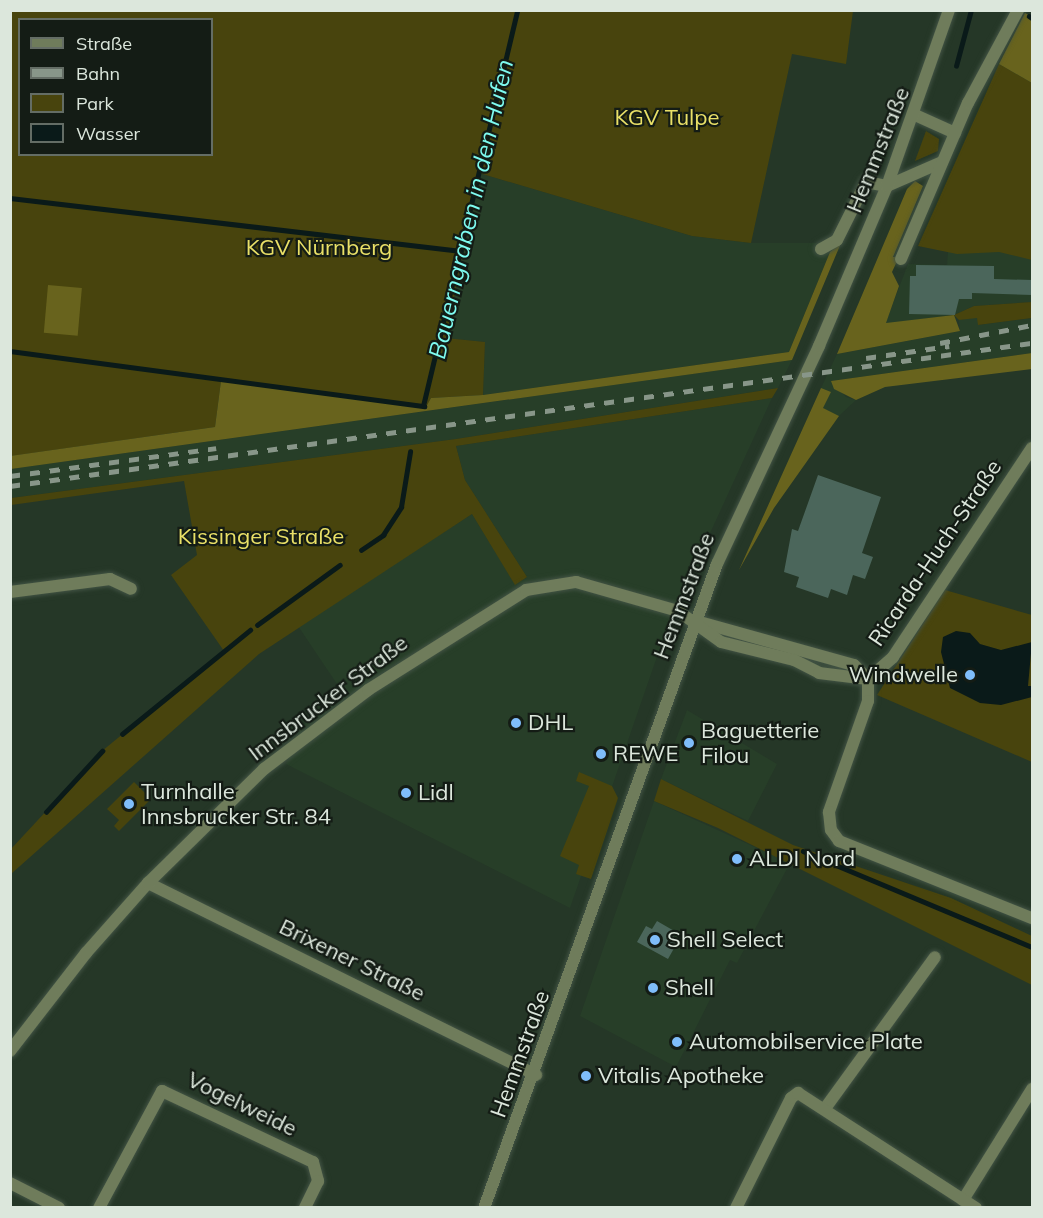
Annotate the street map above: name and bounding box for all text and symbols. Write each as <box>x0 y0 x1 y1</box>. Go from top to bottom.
legend <box>18 18 213 156</box>
text: Straße <box>76 32 132 55</box>
water label: Bauerngraben in den Hufen <box>422 56 520 362</box>
text: Bahn <box>76 62 120 85</box>
street label: Hemmstraße <box>841 83 915 217</box>
text: Park <box>76 92 114 115</box>
park label: KGV Tulpe <box>614 105 720 131</box>
text: Wasser <box>76 122 140 145</box>
park label: KGV Nürnberg <box>246 235 392 261</box>
street label: Ricarda-Huch-Straße <box>863 455 1007 651</box>
park label: Kissinger Straße <box>178 524 344 550</box>
street label: Hemmstraße <box>648 529 720 663</box>
street label: Innsbrucker Straße <box>243 630 413 766</box>
place label: Windwelle <box>849 662 958 688</box>
marker: Windwelle <box>963 668 977 682</box>
place label: DHL <box>528 710 573 736</box>
marker: DHL <box>509 716 523 730</box>
place label: Baguetterie Filou <box>701 717 819 768</box>
marker: Baguetterie Filou <box>682 736 696 750</box>
place label: REWE <box>613 741 678 767</box>
marker: REWE <box>594 747 608 761</box>
place label: Turnhalle Innsbrucker Str. 84 <box>141 778 331 830</box>
place label: Lidl <box>418 780 454 806</box>
marker: Lidl <box>399 786 413 800</box>
marker: Turnhalle Innsbrucker Str. 84 <box>122 797 136 811</box>
place label: ALDI Nord <box>749 846 855 872</box>
marker: ALDI Nord <box>730 852 744 866</box>
street label: Brixener Straße <box>275 913 429 1007</box>
place label: Shell Select <box>667 927 783 953</box>
marker: Shell Select <box>648 933 662 947</box>
place label: Shell <box>665 975 714 1001</box>
marker: Shell <box>646 981 660 995</box>
street label: Hemmstraße <box>485 987 555 1121</box>
place label: Automobilservice Plate <box>689 1029 923 1055</box>
marker: Automobilservice Plate <box>670 1035 684 1049</box>
place label: Vitalis Apotheke <box>598 1063 764 1089</box>
street label: Vogelweide <box>183 1066 301 1142</box>
marker: Vitalis Apotheke <box>579 1069 593 1083</box>

